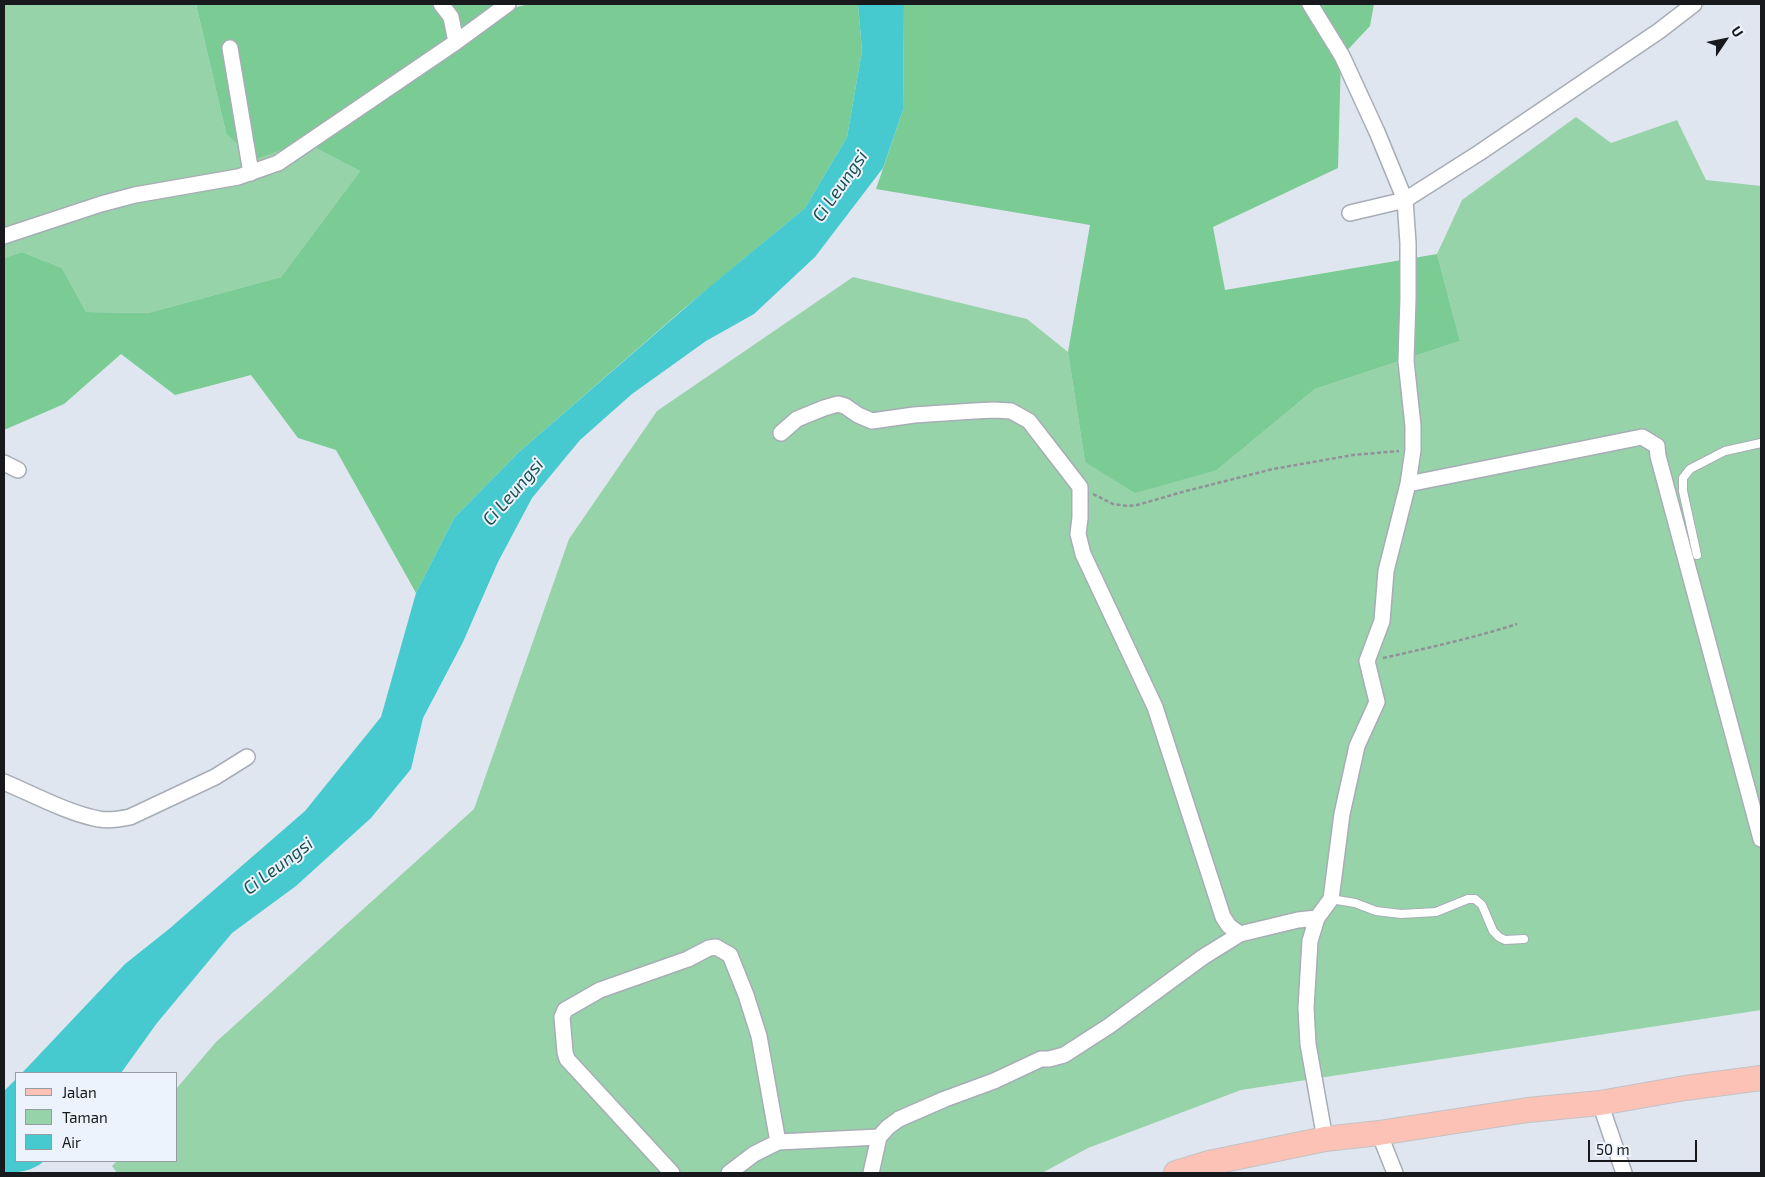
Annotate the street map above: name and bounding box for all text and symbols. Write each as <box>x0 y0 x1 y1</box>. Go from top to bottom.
north arrow <box>1700 15 1750 65</box>
text: U <box>1728 23 1748 40</box>
water label: Ci Leungsi <box>808 146 872 226</box>
water label: Ci Leungsi <box>478 454 548 530</box>
water label: Ci Leungsi <box>239 833 317 899</box>
legend <box>15 1072 178 1162</box>
text: Jalan <box>62 1083 97 1101</box>
text: Taman <box>62 1108 108 1126</box>
scale bar <box>1590 1130 1699 1162</box>
text: Air <box>62 1133 81 1151</box>
text: 50 m <box>1596 1140 1630 1158</box>

